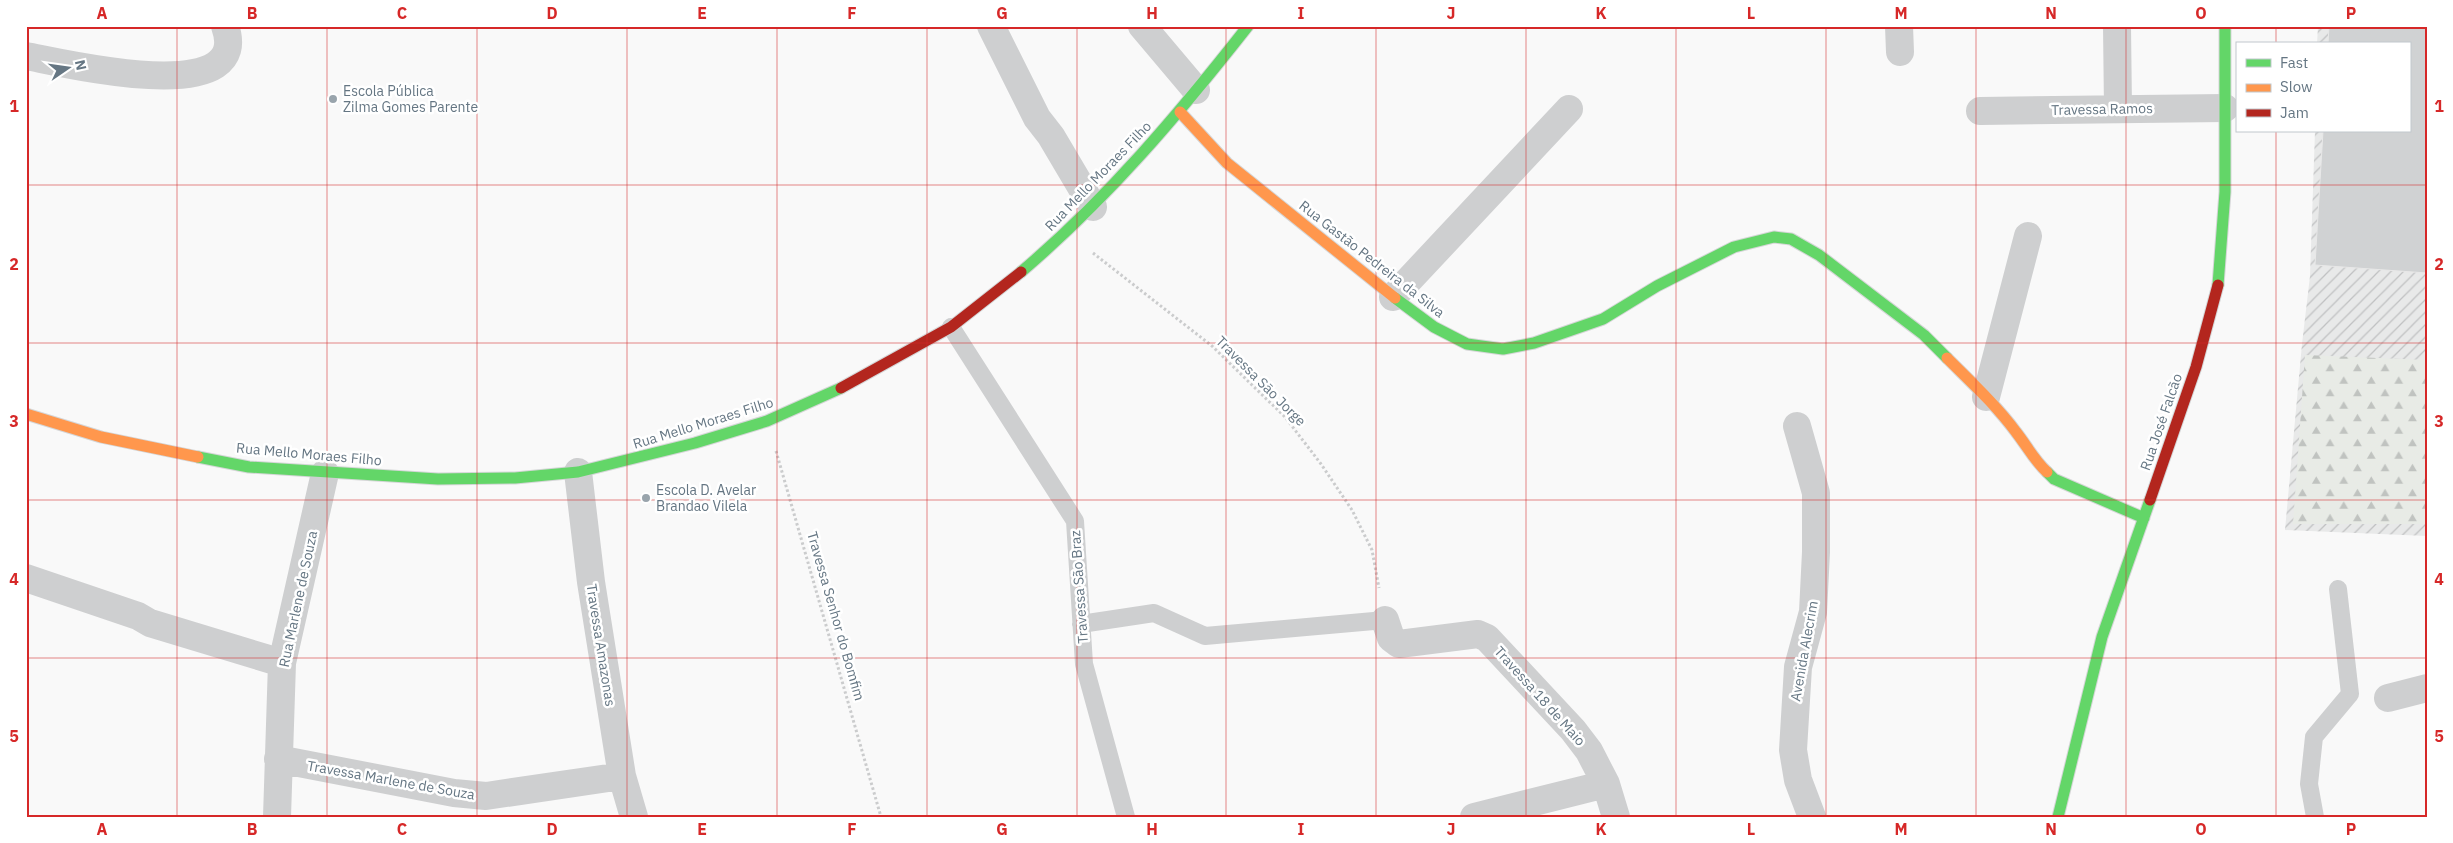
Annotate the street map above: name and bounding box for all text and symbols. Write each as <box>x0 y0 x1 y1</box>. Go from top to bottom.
text: A <box>97 3 108 23</box>
text: B <box>247 3 258 23</box>
text: C <box>397 3 407 23</box>
text: D <box>546 3 558 23</box>
text: E <box>697 3 707 23</box>
text: F <box>847 3 857 23</box>
text: G <box>996 3 1008 23</box>
text: H <box>1146 3 1158 23</box>
text: I <box>1298 3 1305 23</box>
text: J <box>1447 3 1455 23</box>
text: K <box>1595 3 1607 23</box>
text: L <box>1747 3 1755 23</box>
text: M <box>1894 3 1908 23</box>
text: N <box>2045 3 2057 23</box>
text: O <box>2195 3 2207 23</box>
text: P <box>2346 3 2356 23</box>
north arrow <box>42 42 92 92</box>
legend <box>2236 42 2410 132</box>
text: Fast <box>2280 53 2308 72</box>
text: N <box>71 58 91 72</box>
text: Slow <box>2280 77 2313 96</box>
place label: Escola Pública Zilma Gomes Parente <box>343 82 478 116</box>
marker: Escola Pública Zilma Gomes Parente <box>327 93 339 105</box>
text: 1 <box>9 96 19 116</box>
text: 1 <box>2434 96 2444 116</box>
street label: Travessa Ramos <box>2051 99 2153 119</box>
text: Jam <box>2280 103 2309 122</box>
street label: Rua Mello Moraes Filho <box>1041 117 1155 235</box>
street label: Rua Gastão Pedreira da Silva <box>1296 197 1449 322</box>
text: 2 <box>9 254 19 274</box>
text: 2 <box>2434 254 2444 274</box>
street label: Travessa Sāo Jorge <box>1212 332 1310 430</box>
street label: Rua José Falcão <box>2136 371 2186 473</box>
street label: Rua Mello Moraes Filho <box>631 393 776 453</box>
text: 3 <box>9 411 19 431</box>
text: 3 <box>2434 411 2444 431</box>
street label: Rua Mello Moraes Filho <box>236 439 383 469</box>
place label: Escola D. Avelar Brandao Vilela <box>656 481 756 515</box>
marker: Escola D. Avelar Brandao Vilela <box>640 492 652 504</box>
street label: Rua Marlene de Souza <box>275 529 321 669</box>
street label: Travessa Senhor do Bomfim <box>803 529 869 703</box>
street label: Travessa São Braz <box>1066 529 1092 644</box>
text: 4 <box>9 569 19 589</box>
text: 4 <box>2434 569 2444 589</box>
street label: Travessa Amazonas <box>582 582 620 708</box>
street label: Avenida Alecrim <box>1786 599 1822 703</box>
street label: Travessa 18 de Maio <box>1490 642 1590 750</box>
text: 5 <box>9 726 19 746</box>
text: 5 <box>2434 726 2444 746</box>
street label: Travessa Marlene de Souza <box>306 756 477 804</box>
text: A <box>97 819 108 839</box>
text: B <box>247 819 258 839</box>
text: C <box>397 819 407 839</box>
text: D <box>546 819 558 839</box>
text: E <box>697 819 707 839</box>
text: F <box>847 819 857 839</box>
text: G <box>996 819 1008 839</box>
text: H <box>1146 819 1158 839</box>
text: I <box>1298 819 1305 839</box>
text: J <box>1447 819 1455 839</box>
text: K <box>1595 819 1607 839</box>
text: L <box>1747 819 1755 839</box>
text: M <box>1894 819 1908 839</box>
text: N <box>2045 819 2057 839</box>
text: O <box>2195 819 2207 839</box>
text: P <box>2346 819 2356 839</box>

